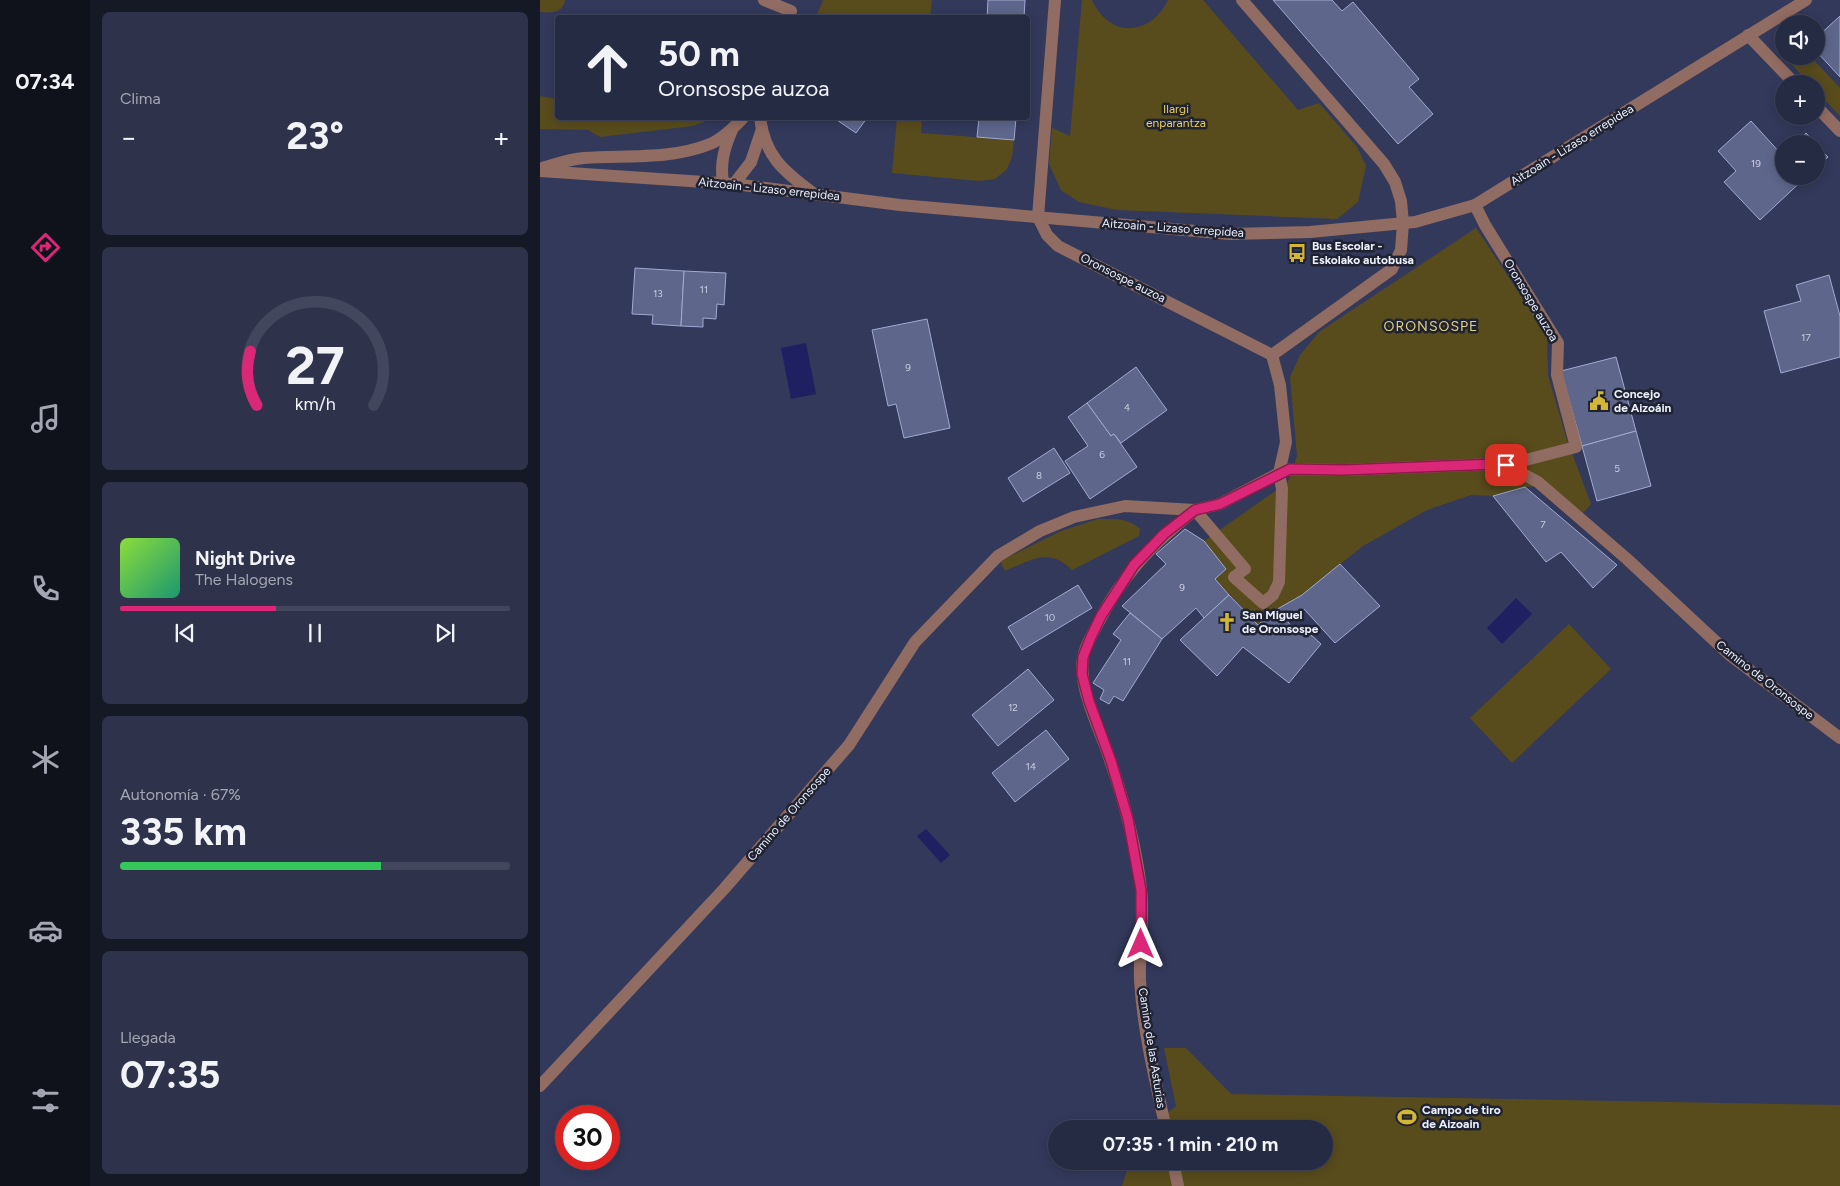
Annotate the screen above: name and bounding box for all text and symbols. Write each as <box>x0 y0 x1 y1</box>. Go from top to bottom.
map controls <box>1775 15 1825 185</box>
button: sound <box>1775 15 1825 65</box>
text: 50 m <box>658 33 740 75</box>
icon: ahead <box>575 35 640 100</box>
text: 07:34 <box>15 68 75 95</box>
text: Oronsospe auzoa <box>658 75 830 102</box>
button: + <box>1775 75 1825 125</box>
text: Clima <box>120 89 161 108</box>
street label: Aitzoain - Lizaso errepidea <box>1508 101 1636 189</box>
park label: Ilargi enparantza <box>1146 102 1206 130</box>
text: 23° <box>286 113 344 159</box>
text: − <box>120 120 137 154</box>
text: + <box>493 120 510 154</box>
button: − <box>1775 135 1825 185</box>
house number: 19 <box>1751 157 1761 170</box>
street label: Aitzoain - Lizaso errepidea <box>698 175 840 203</box>
street label: Aitzoain - Lizaso errepidea <box>1102 216 1244 240</box>
icon: directions <box>28 230 63 265</box>
place label: Bus Escolar - Eskolako autobusa <box>1312 239 1414 267</box>
bus stop icon: Bus Escolar - Eskolako autobusa <box>1286 242 1308 264</box>
street label: Oronsospe auzoa <box>1078 251 1168 305</box>
street label: Oronsospe auzoa <box>1501 256 1561 344</box>
house number: 11 <box>700 283 708 296</box>
house number: 13 <box>653 287 663 300</box>
district label: ORONSOSPE <box>1384 318 1478 335</box>
house number: 17 <box>1801 331 1811 344</box>
text: 27 <box>285 335 345 397</box>
house number: 9 <box>905 361 911 374</box>
place label: Concejo de Aizoáin <box>1614 387 1672 415</box>
public building icon: Concejo de Aizoáin <box>1588 390 1610 412</box>
text: km/h <box>295 393 335 414</box>
icon: music <box>28 401 63 436</box>
house number: 4 <box>1124 401 1130 414</box>
pin <box>1485 444 1527 486</box>
house number: 6 <box>1099 448 1105 461</box>
icon: arrive <box>1492 451 1520 479</box>
house number: 5 <box>1614 462 1620 475</box>
house number: 8 <box>1036 469 1042 482</box>
house number: 7 <box>1540 518 1546 531</box>
text: Night Drive <box>195 547 295 570</box>
text: The Halogens <box>195 570 293 589</box>
icon: phone <box>28 571 63 606</box>
house number: 9 <box>1179 581 1185 594</box>
place label: San Miguel de Oronsospe <box>1242 608 1319 636</box>
house number: 10 <box>1045 611 1055 624</box>
church icon: San Miguel de Oronsospe <box>1216 611 1238 633</box>
icon: previous <box>171 619 199 647</box>
icon: pause <box>301 619 329 647</box>
icon: next <box>431 619 459 647</box>
street label: Camino de Oronsospe <box>1714 638 1817 723</box>
house number: 11 <box>1123 655 1131 668</box>
house number: 12 <box>1008 701 1018 714</box>
icon: climate <box>28 742 63 777</box>
house number: 14 <box>1026 760 1036 773</box>
street label: Camino de Oronsospe <box>744 764 834 864</box>
text: Autonomía · 67% <box>120 785 241 804</box>
text: 335 km <box>120 809 247 855</box>
icon: car <box>28 913 63 948</box>
position arrow <box>1114 917 1166 969</box>
street label: Camino de las Asturias <box>1136 987 1168 1110</box>
text: Llegada <box>120 1028 176 1047</box>
text: 07:35 <box>120 1052 220 1098</box>
icon: filters <box>28 1083 63 1118</box>
place label: Campo de tiro de Aizoain <box>1422 1103 1501 1131</box>
speed limit sign: 30 <box>555 1105 620 1170</box>
sports icon: Campo de tiro de Aizoain <box>1396 1106 1418 1128</box>
text: 07:35 · 1 min · 210 m <box>1103 1133 1278 1156</box>

